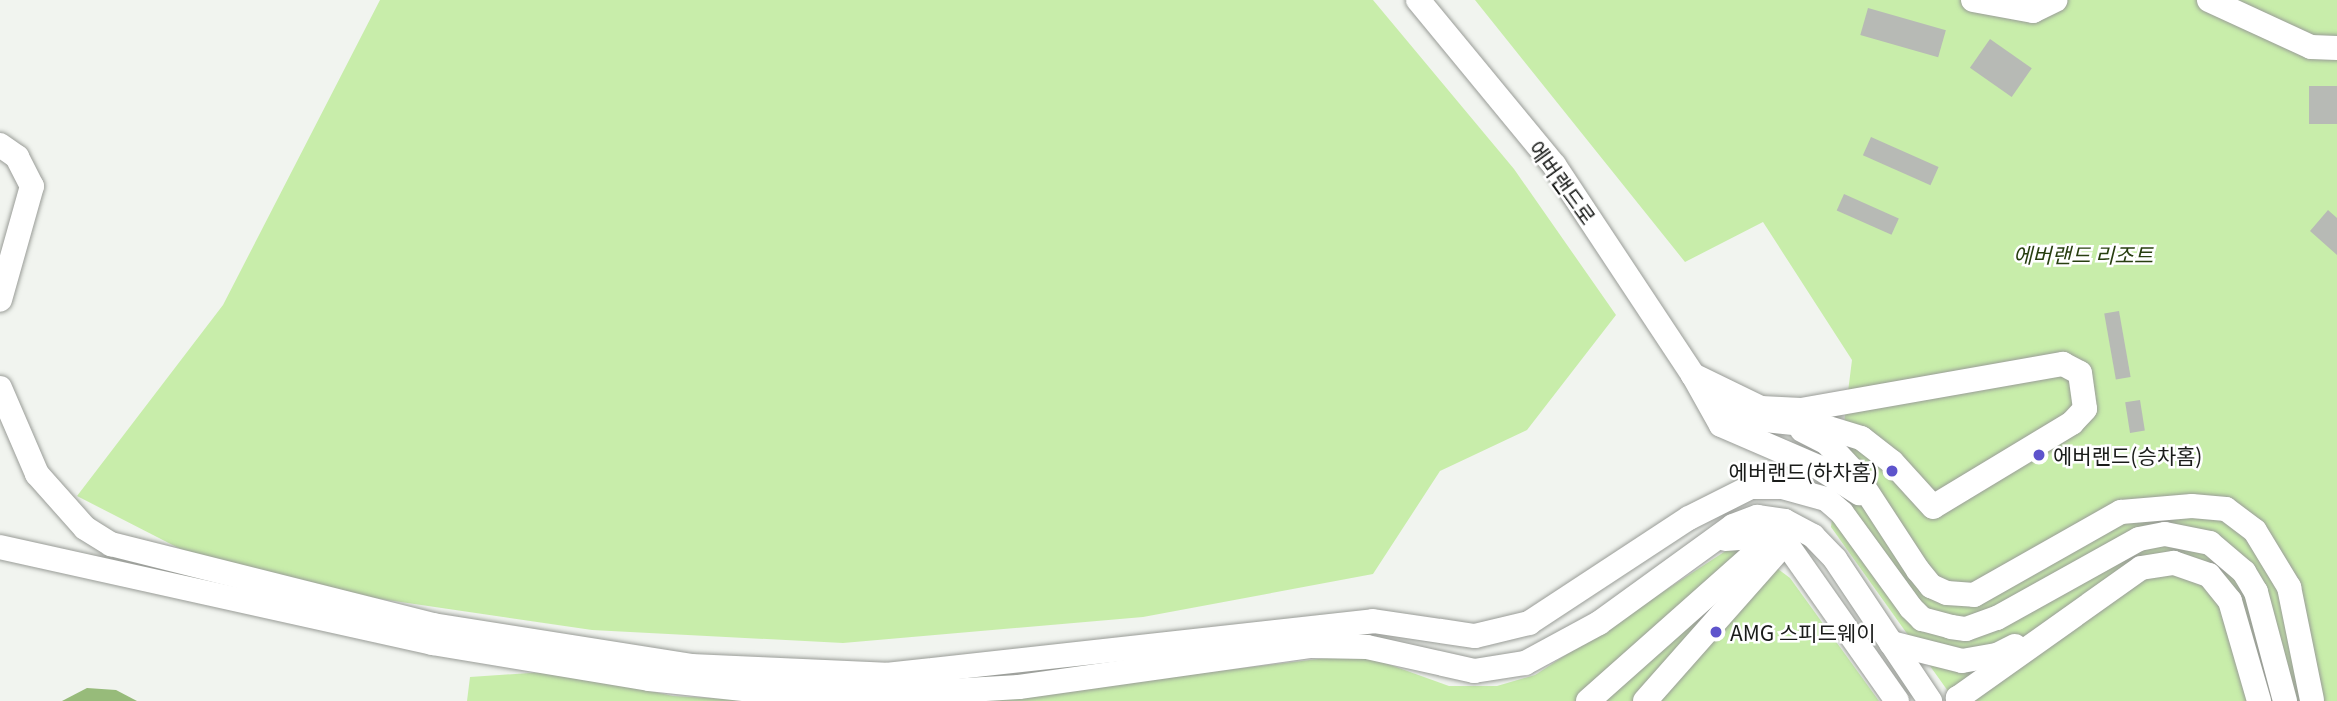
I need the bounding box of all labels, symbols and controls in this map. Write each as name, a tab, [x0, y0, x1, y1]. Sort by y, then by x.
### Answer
street label: 에버랜드로	[1524, 136, 1602, 228]
park label: 에버랜드 리조트	[2013, 241, 2153, 267]
place label: 에버랜드(승차홈)	[2053, 442, 2202, 468]
marker: 에버랜드(승차홈)	[2031, 447, 2047, 463]
place label: 에버랜드(하차홈)	[1729, 458, 1878, 484]
marker: 에버랜드(하차홈)	[1884, 463, 1900, 479]
place label: AMG 스피드웨이	[1730, 619, 1876, 645]
marker: AMG 스피드웨이	[1708, 624, 1724, 640]

